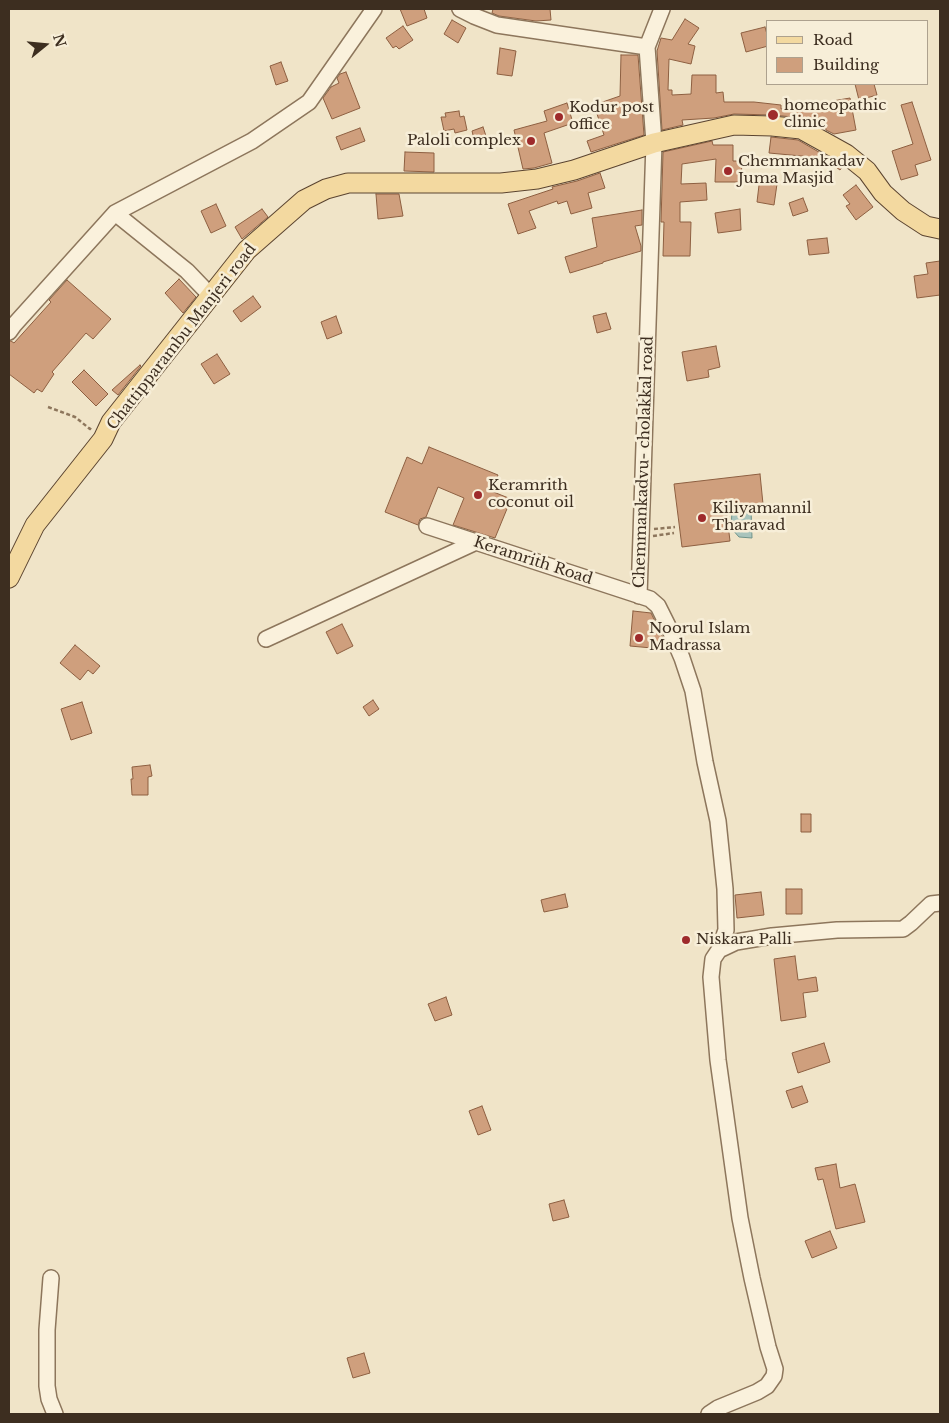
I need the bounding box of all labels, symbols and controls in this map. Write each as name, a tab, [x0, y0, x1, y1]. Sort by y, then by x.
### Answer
north arrow	[20, 20, 70, 70]
legend	[766, 20, 929, 85]
text: Road	[813, 30, 853, 49]
text: N	[49, 32, 70, 50]
text: Building	[813, 55, 879, 74]
place label: homeopathic clinic	[784, 97, 886, 132]
place label: Kodur post office	[569, 99, 654, 134]
marker: homeopathic clinic	[766, 108, 780, 122]
marker: Kodur post office	[553, 111, 565, 123]
place label: Paloli complex	[407, 132, 521, 150]
marker: Paloli complex	[525, 135, 537, 147]
place label: Chemmankadav Juma Masjid	[738, 153, 865, 188]
marker: Chemmankadav Juma Masjid	[722, 165, 734, 177]
street label: Chattipparambu Manjeri road	[104, 240, 260, 434]
street label: Chemmankadvu- cholakkal road	[631, 336, 657, 588]
place label: Keramrith coconut oil	[488, 477, 574, 512]
marker: Keramrith coconut oil	[472, 489, 484, 501]
place label: Kiliyamannil Tharavad	[712, 500, 812, 535]
marker: Kiliyamannil Tharavad	[696, 512, 708, 524]
street label: Keramrith Road	[471, 533, 595, 589]
place label: Noorul Islam Madrassa	[649, 620, 750, 655]
marker: Noorul Islam Madrassa	[633, 632, 645, 644]
place label: Niskara Palli	[696, 931, 792, 949]
marker: Niskara Palli	[680, 934, 692, 946]

